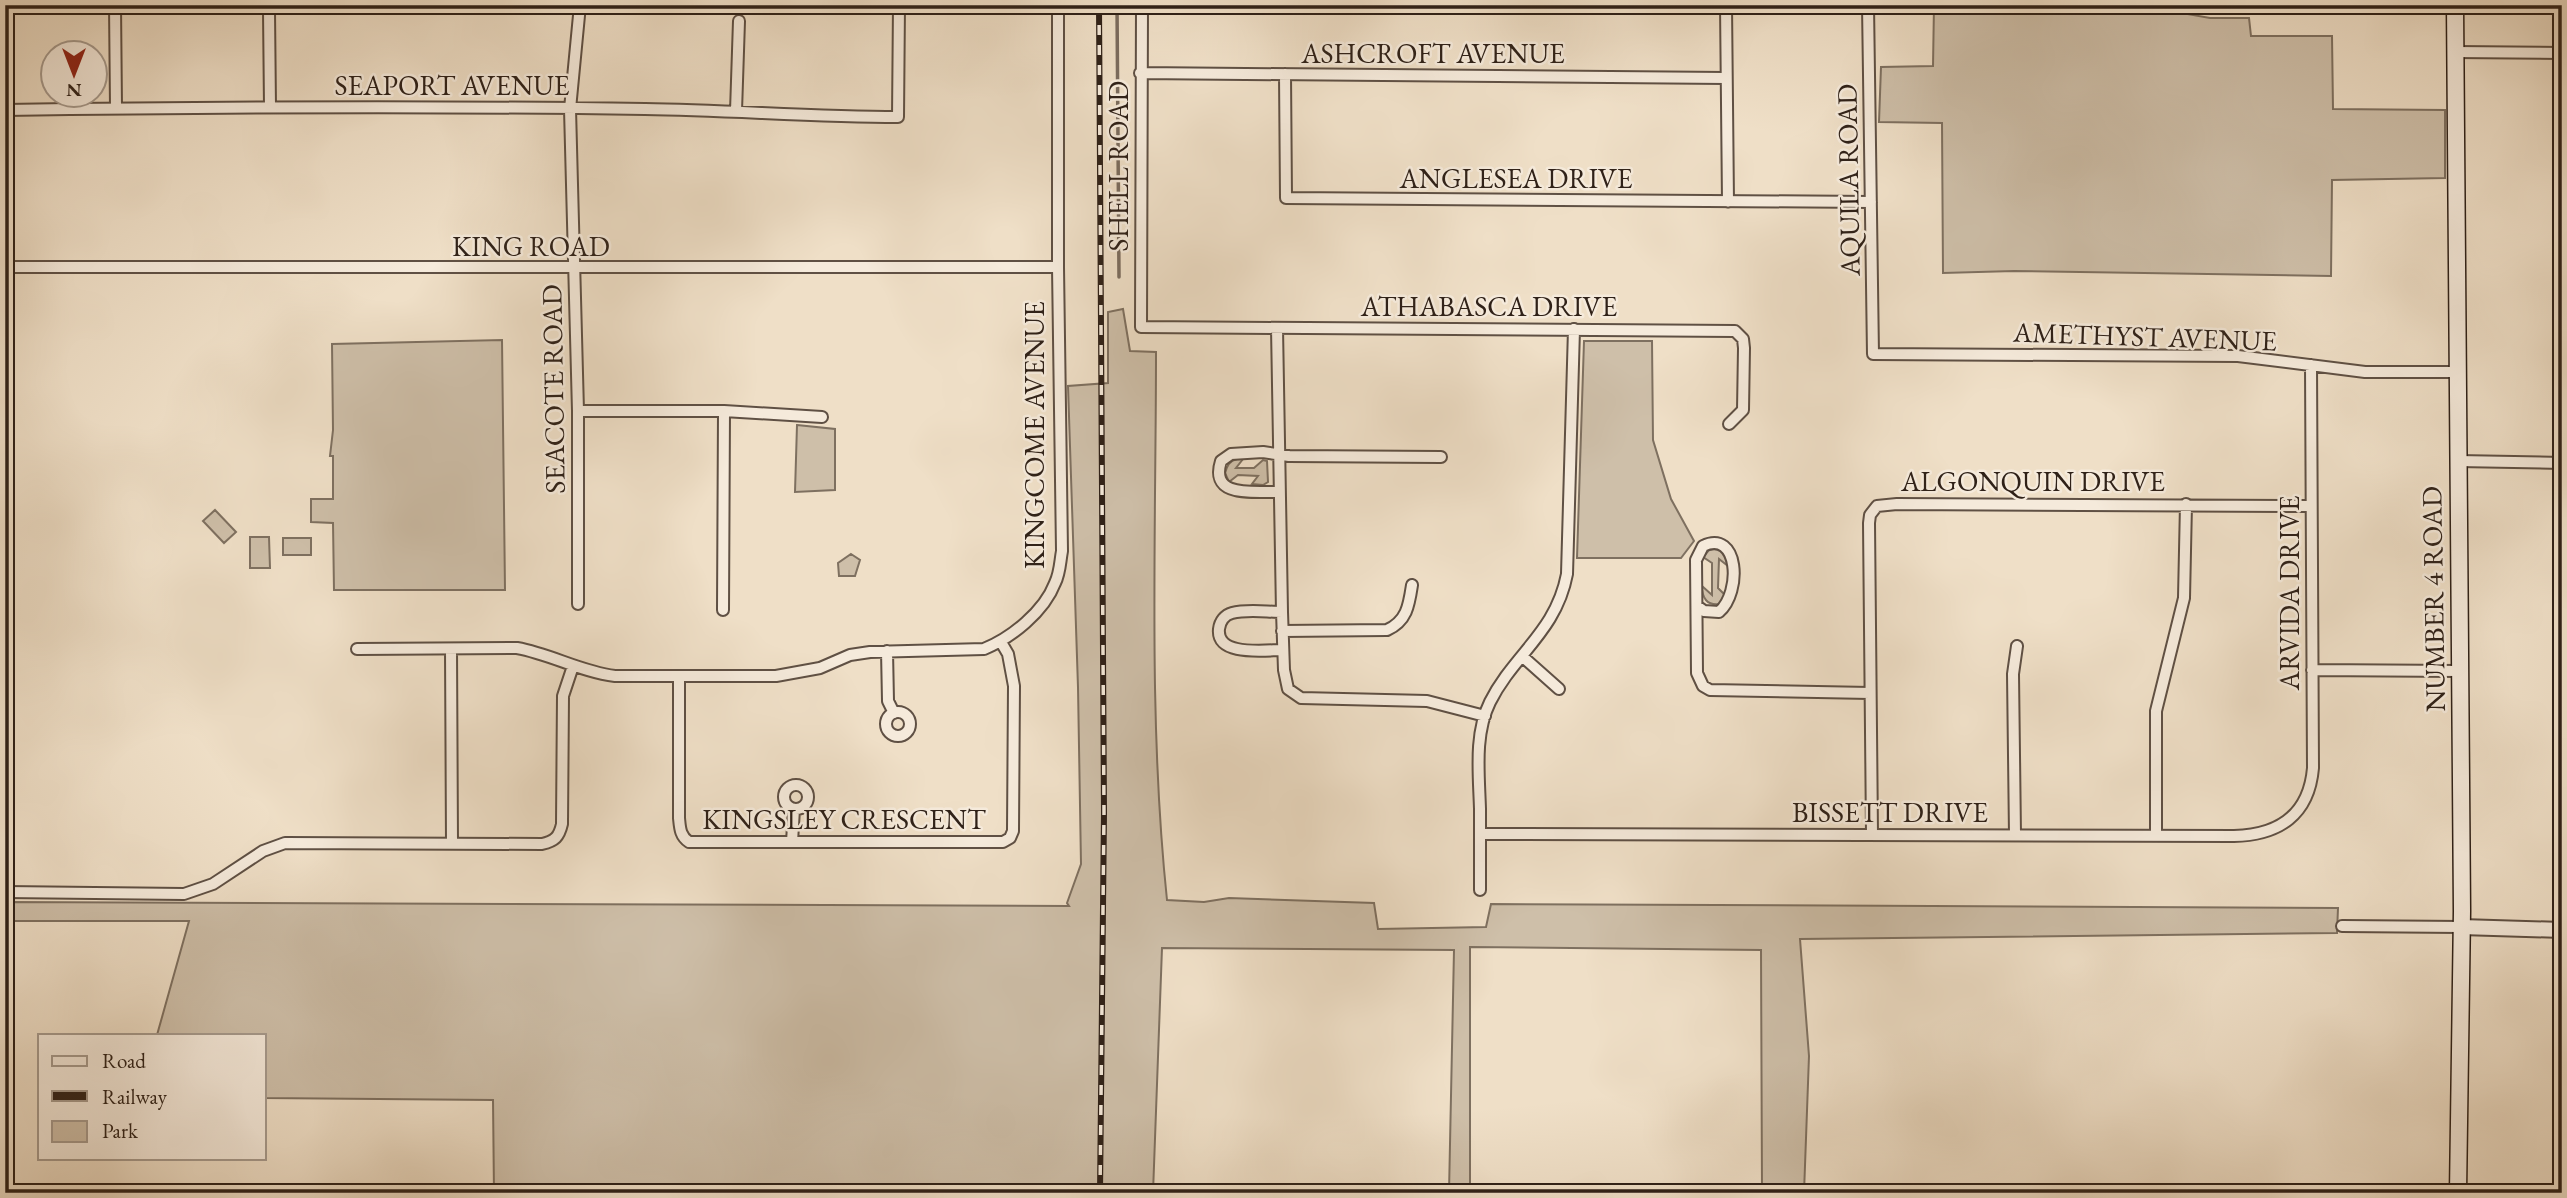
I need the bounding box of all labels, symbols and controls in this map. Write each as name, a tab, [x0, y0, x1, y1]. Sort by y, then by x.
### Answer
street label: ASHCROFT AVENUE	[1300, 35, 1565, 71]
north arrow	[38, 38, 108, 108]
street label: SEAPORT AVENUE	[334, 67, 570, 103]
text: N	[66, 78, 82, 103]
street label: SHELL ROAD	[1100, 81, 1136, 251]
street label: AQUILA ROAD	[1828, 84, 1868, 277]
street label: ANGLESEA DRIVE	[1398, 160, 1633, 196]
street label: KING ROAD	[452, 228, 610, 264]
street label: SEACOTE ROAD	[533, 284, 573, 494]
street label: ATHABASCA DRIVE	[1360, 288, 1617, 324]
street label: KINGCOME AVENUE	[1016, 301, 1052, 569]
street label: AMETHYST AVENUE	[2011, 313, 2278, 359]
street label: ALGONQUIN DRIVE	[1900, 463, 2165, 499]
street label: NUMBER 4 ROAD	[2413, 486, 2453, 712]
street label: ARVIDA DRIVE	[2271, 495, 2307, 691]
street label: BISSETT DRIVE	[1792, 794, 1988, 830]
street label: KINGSLEY CRESCENT	[702, 801, 986, 837]
legend	[38, 1034, 266, 1160]
text: Road	[102, 1047, 146, 1074]
text: Railway	[102, 1083, 168, 1110]
text: Park	[102, 1117, 139, 1144]

